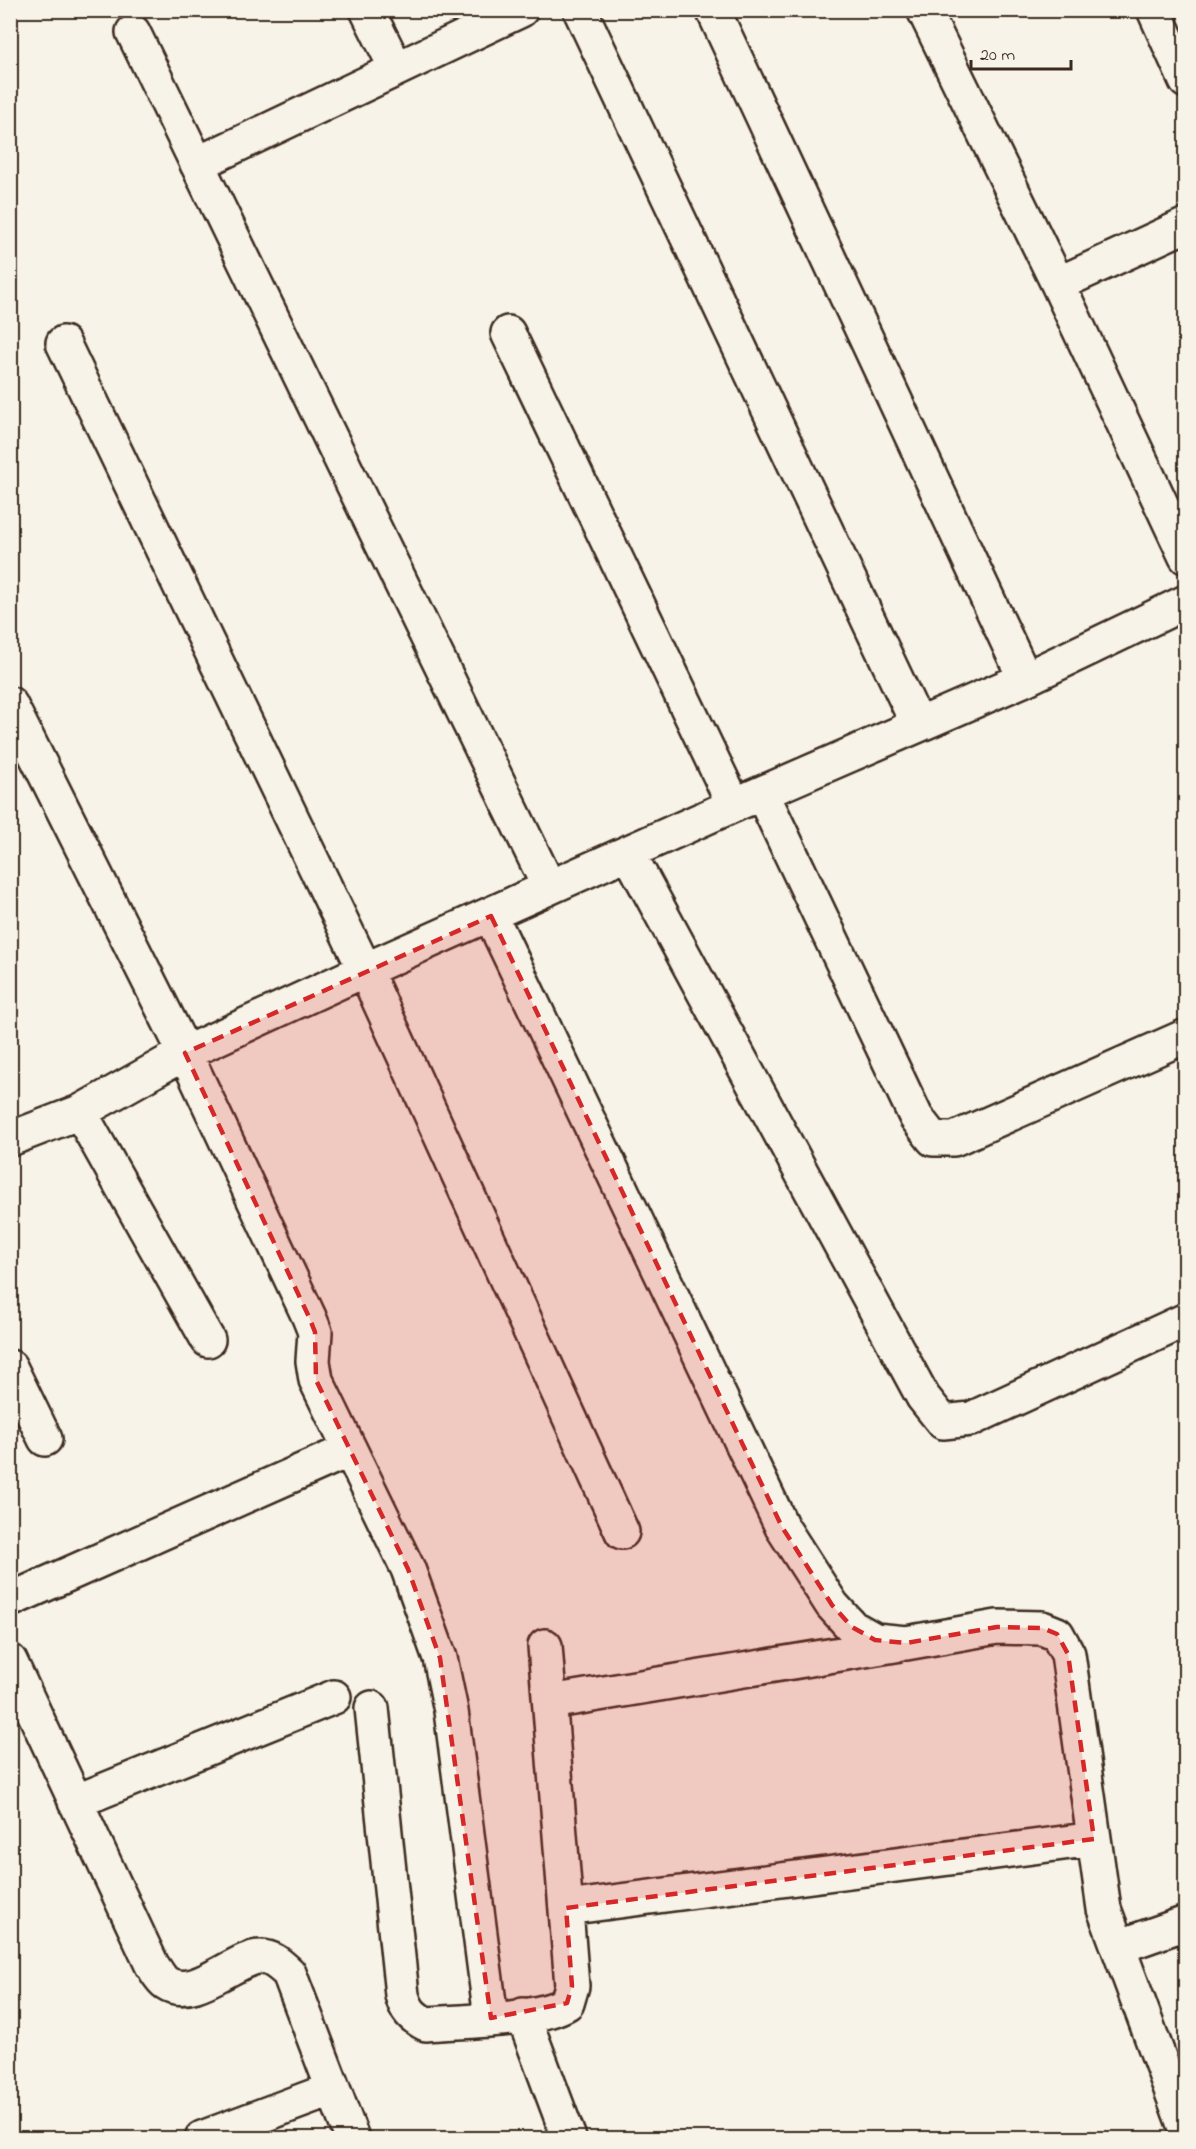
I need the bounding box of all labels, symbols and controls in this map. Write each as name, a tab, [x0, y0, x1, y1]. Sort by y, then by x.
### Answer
scale bar	[971, 33, 1072, 71]
text: 20 m	[980, 43, 1015, 69]

